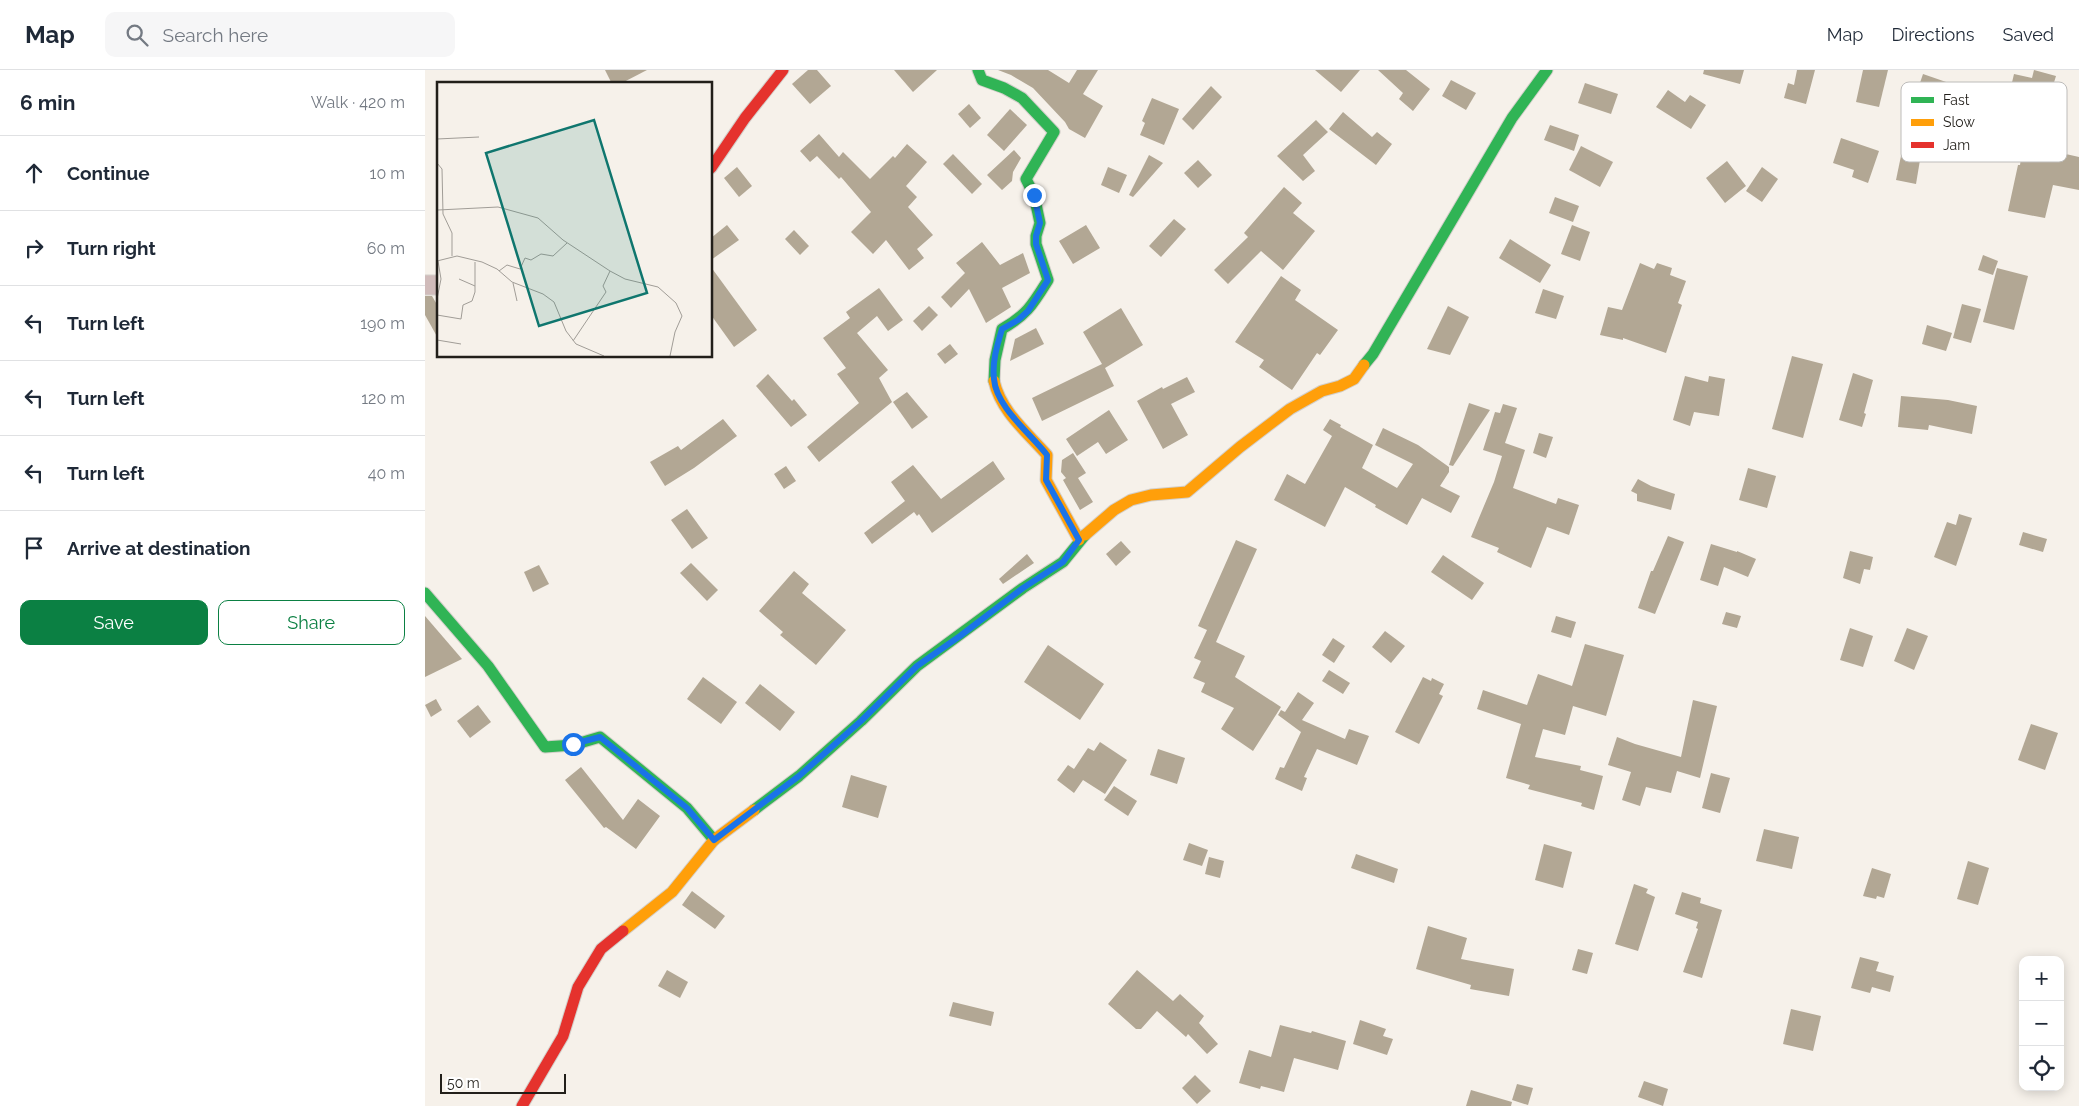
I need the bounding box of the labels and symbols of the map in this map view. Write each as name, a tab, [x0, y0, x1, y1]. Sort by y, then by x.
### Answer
inset map	[437, 82, 713, 358]
legend	[1901, 82, 2067, 162]
text: Fast	[1943, 92, 1970, 108]
text: Slow	[1943, 114, 1975, 130]
text: Jam	[1943, 137, 1970, 153]
route end	[1023, 184, 1046, 207]
route start	[562, 733, 585, 756]
scale bar	[440, 1071, 566, 1094]

